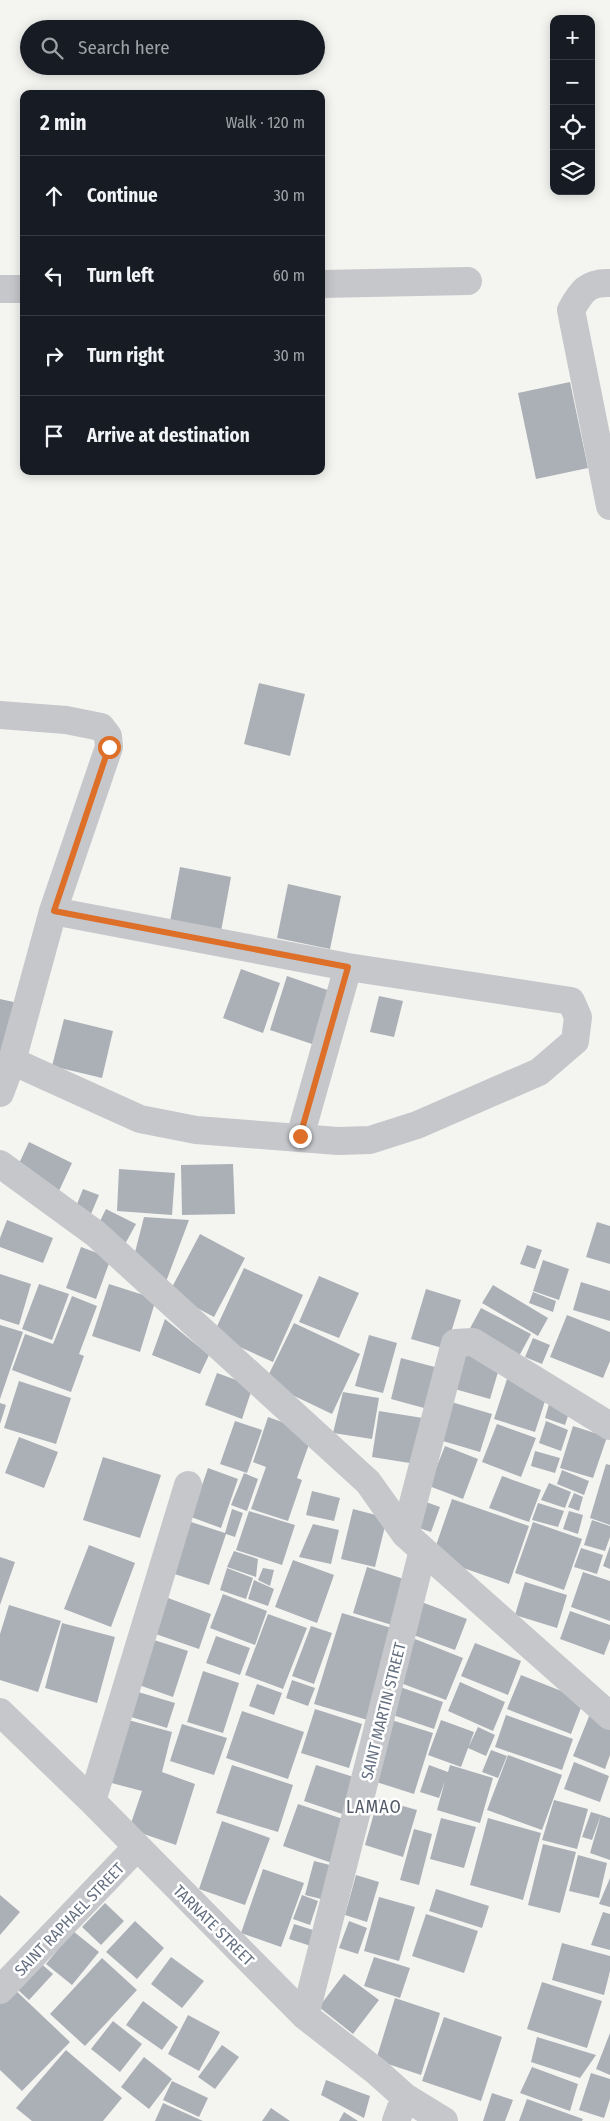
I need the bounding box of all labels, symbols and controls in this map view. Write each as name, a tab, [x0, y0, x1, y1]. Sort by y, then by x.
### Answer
map controls	[550, 15, 595, 195]
button: +	[550, 15, 595, 60]
search box	[20, 20, 325, 75]
icon: search	[38, 34, 66, 62]
text: Search here	[78, 36, 170, 59]
button: −	[550, 60, 595, 105]
button: locate	[550, 105, 595, 150]
text: 2 min	[40, 110, 87, 136]
text: Walk · 120 m	[226, 113, 305, 132]
button: layers	[550, 150, 595, 195]
icon: ahead	[40, 182, 68, 210]
text: Continue	[87, 184, 158, 207]
text: 30 m	[273, 186, 305, 205]
icon: left	[40, 262, 68, 290]
text: Turn left	[87, 264, 154, 287]
text: 60 m	[273, 266, 305, 285]
icon: right	[40, 342, 68, 370]
text: Turn right	[87, 344, 164, 367]
text: 30 m	[273, 346, 305, 365]
icon: arrive	[40, 422, 68, 450]
text: Arrive at destination	[87, 424, 250, 447]
route start	[98, 736, 121, 759]
route end	[289, 1125, 312, 1148]
street label: SAINT MARTIN STREET	[357, 1640, 410, 1782]
district label: LAMAO	[346, 1796, 402, 1818]
street label: SAINT RAPHAEL STREET	[11, 1859, 129, 1980]
street label: TARNATE STREET	[169, 1881, 258, 1970]

